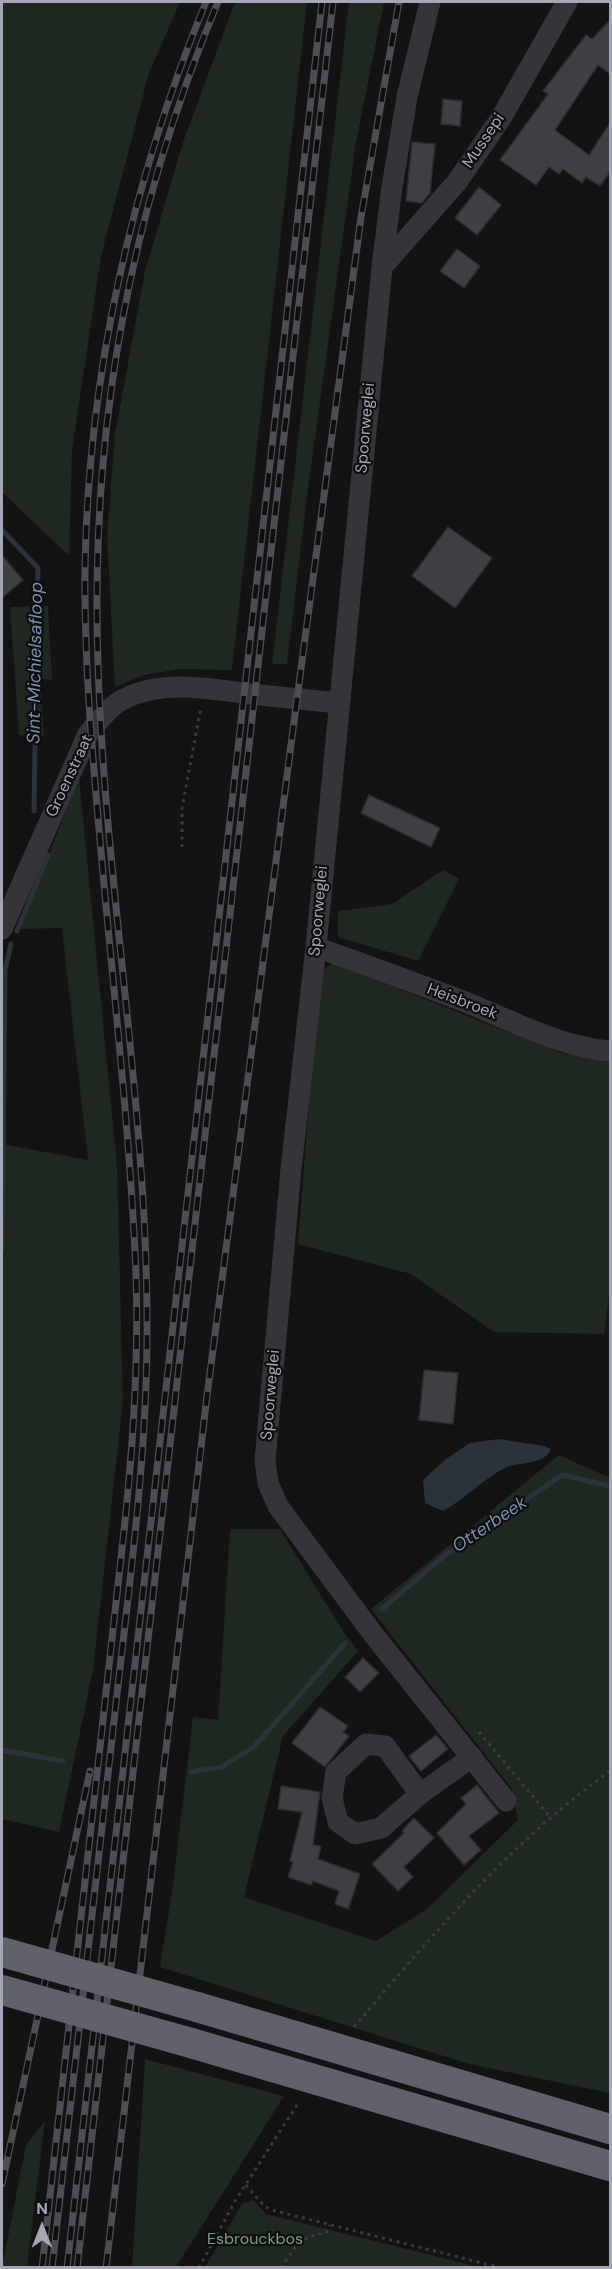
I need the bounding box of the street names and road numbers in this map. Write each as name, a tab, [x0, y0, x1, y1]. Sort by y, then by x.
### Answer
street label: Mussepi	[459, 110, 509, 172]
street label: Spoorweglei	[352, 382, 380, 474]
street label: Groenstraat	[43, 732, 97, 820]
street label: Spoorweglei	[305, 865, 333, 957]
street label: Heisbroek	[424, 980, 500, 1024]
street label: Spoorweglei	[257, 1349, 285, 1441]

